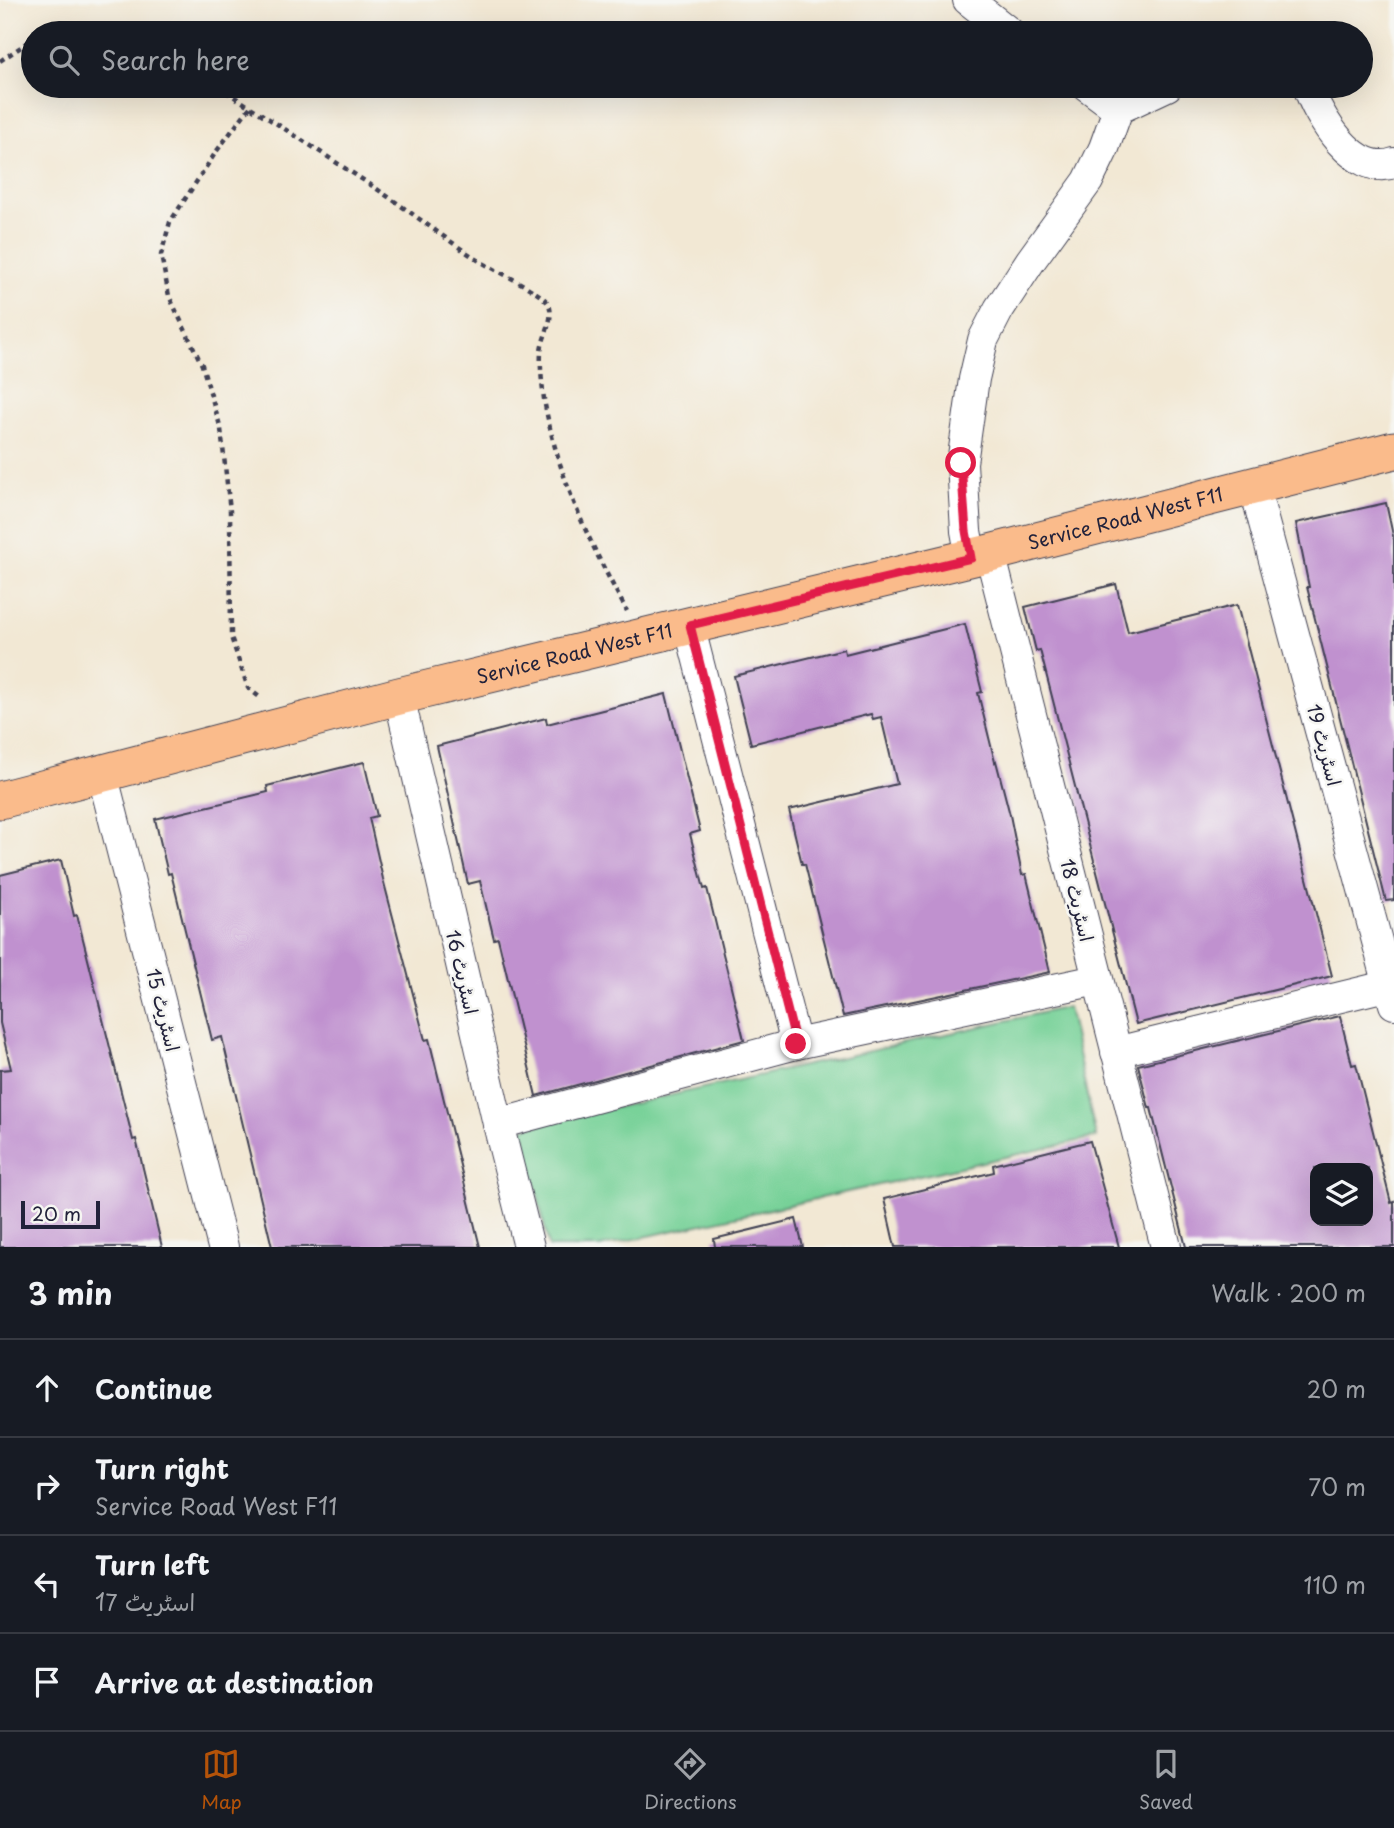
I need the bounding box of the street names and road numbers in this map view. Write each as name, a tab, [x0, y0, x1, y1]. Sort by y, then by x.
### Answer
street label: Service Road West F11	[1024, 479, 1226, 556]
street label: Service Road West F11	[474, 615, 675, 690]
street label: اسٹریٹ 19	[1301, 701, 1349, 789]
street label: اسٹریٹ 18	[1054, 855, 1102, 944]
street label: اسٹریٹ 16	[440, 927, 486, 1017]
street label: اسٹریٹ 15	[140, 965, 188, 1054]

